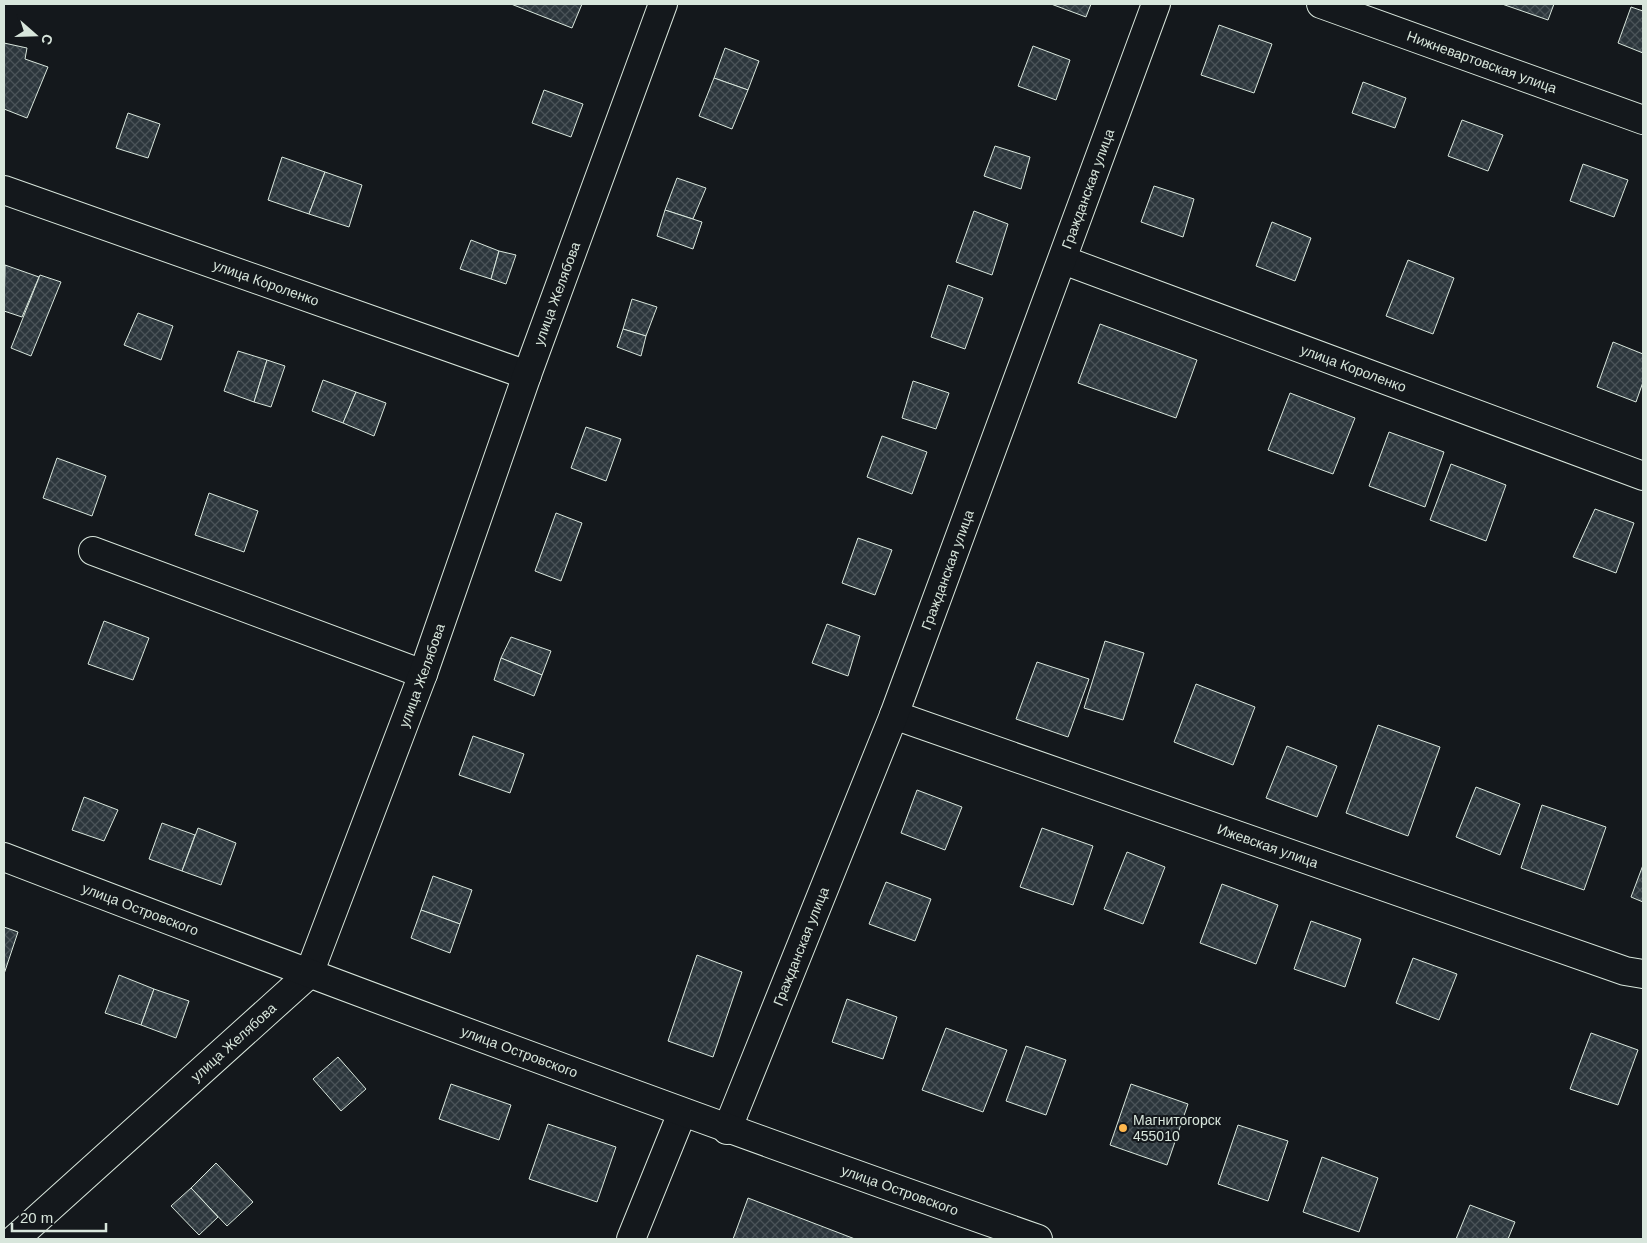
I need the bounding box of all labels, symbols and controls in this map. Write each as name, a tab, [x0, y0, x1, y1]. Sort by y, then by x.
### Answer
north arrow	[10, 10, 60, 60]
street label: Нижневартовская улица	[1405, 28, 1559, 96]
text: С	[38, 32, 56, 47]
street label: Гражданская улица	[1058, 127, 1117, 251]
street label: улица Желябова	[531, 239, 583, 348]
street label: улица Короленко	[211, 257, 321, 309]
street label: улица Короленко	[1298, 341, 1409, 395]
street label: Гражданская улица	[918, 507, 977, 632]
street label: улица Желябова	[396, 621, 448, 729]
street label: Ижевская улица	[1215, 821, 1320, 871]
street label: улица Островского	[80, 880, 201, 939]
street label: Гражданская улица	[770, 884, 832, 1008]
street label: улица Желябова	[187, 1000, 279, 1085]
street label: улица Островского	[459, 1023, 580, 1081]
place label: Магнитогорск 455010	[1133, 1112, 1222, 1144]
marker: Магнитогорск 455010	[1117, 1122, 1129, 1134]
street label: улица Островского	[839, 1162, 961, 1218]
scale bar	[12, 1200, 106, 1232]
text: 20 m	[20, 1209, 53, 1226]

